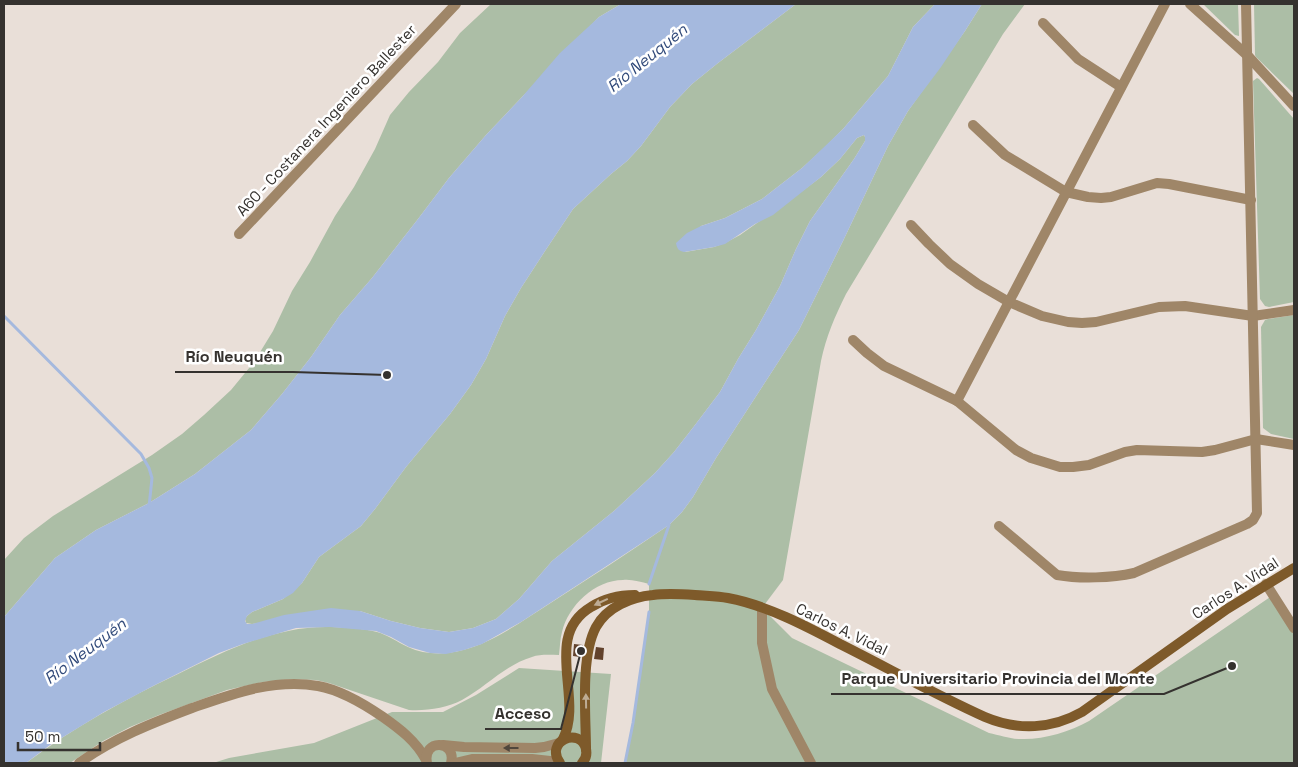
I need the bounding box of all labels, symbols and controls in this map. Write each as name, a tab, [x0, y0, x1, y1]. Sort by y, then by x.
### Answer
water label: Río Neuquén	[603, 18, 692, 97]
street label: A60 - Costanera Ingeniero Ballester	[232, 20, 420, 220]
callout: Río Neuquén	[175, 341, 293, 372]
text: Río Neuquén	[185, 346, 283, 367]
street label: Carlos A. Vidal	[1188, 553, 1282, 623]
one-way arrow	[594, 598, 608, 606]
street label: Carlos A. Vidal	[793, 599, 891, 659]
water label: Río Neuquén	[40, 613, 131, 689]
callout: Parque Universitario Provincia del Monte	[831, 663, 1164, 694]
text: Parque Universitario Provincia del Monte	[841, 668, 1155, 689]
one-way arrow	[582, 693, 590, 709]
callout: Acceso	[485, 698, 561, 729]
text: Acceso	[495, 703, 551, 724]
scale bar	[18, 720, 100, 752]
text: 50 m	[25, 727, 60, 746]
one-way arrow	[503, 744, 519, 752]

